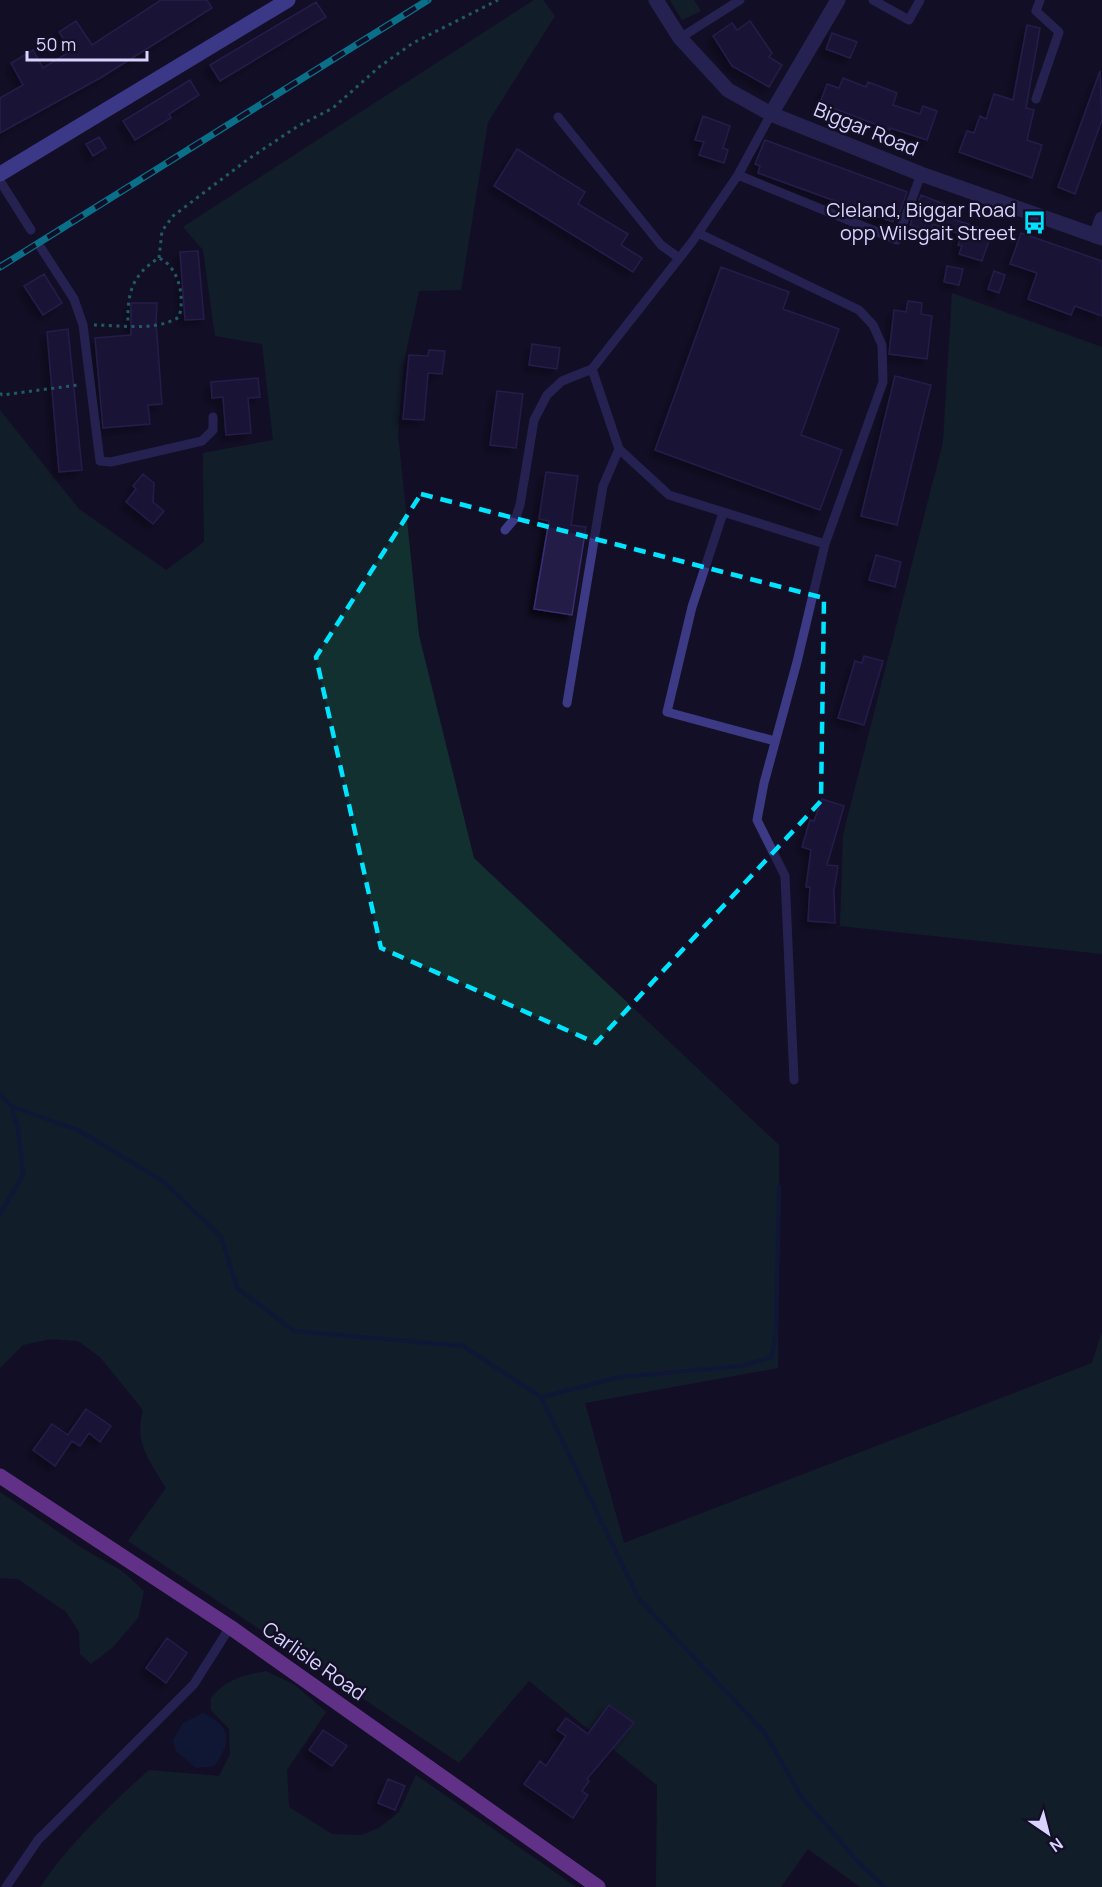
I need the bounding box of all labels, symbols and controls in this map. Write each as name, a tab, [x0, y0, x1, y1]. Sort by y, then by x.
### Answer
scale bar	[27, 24, 147, 62]
text: 50 m	[36, 32, 76, 56]
street label: Biggar Road	[810, 95, 922, 162]
place label: Cleland, Biggar Road opp Wilsgait Street	[826, 196, 1016, 246]
bus stop icon: Cleland, Biggar Road opp Wilsgait Street	[1021, 209, 1047, 235]
street label: Carlisle Road	[257, 1615, 371, 1706]
north arrow	[1018, 1803, 1078, 1863]
text: N	[1046, 1833, 1068, 1858]

